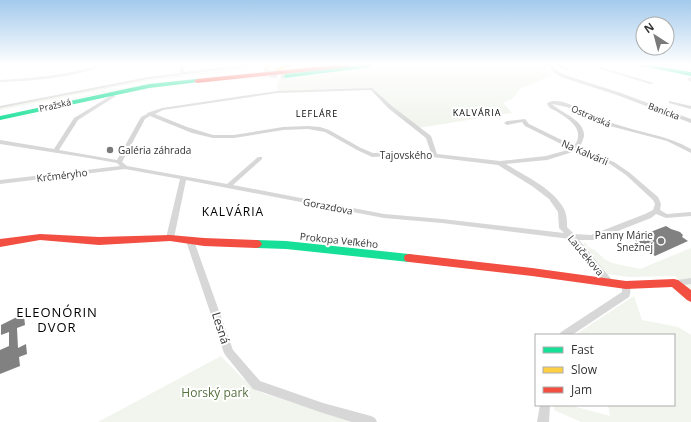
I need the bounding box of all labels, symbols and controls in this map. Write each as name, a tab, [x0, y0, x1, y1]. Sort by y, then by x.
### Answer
north arrow	[635, 16, 675, 56]
text: N	[641, 19, 657, 36]
street label: Pražská	[38, 95, 72, 115]
street label: Banícka	[646, 99, 682, 123]
street label: Ostravská	[569, 102, 613, 130]
district label: KALVÁRIA	[453, 106, 501, 119]
district label: LEFLÁRE	[296, 107, 338, 120]
street label: Na Kalvárii	[559, 136, 611, 168]
place label: Galéria záhrada	[118, 143, 191, 157]
marker: Galéria záhrada	[105, 145, 115, 155]
street label: Tajovského	[380, 148, 432, 162]
street label: Krčméryho	[36, 165, 88, 185]
street label: Gorazdova	[302, 194, 354, 218]
district label: KALVÁRIA	[202, 203, 264, 220]
place label: Panny Márie Snežnej	[595, 228, 653, 254]
street label: Prokopa Veľkého	[299, 229, 379, 251]
street label: Laučekova	[565, 232, 607, 278]
marker: Panny Márie Snežnej	[656, 236, 666, 246]
district label: ELEONÓRIN DVOR	[16, 303, 98, 336]
street label: Lesná	[208, 310, 234, 346]
legend	[535, 334, 675, 406]
text: Fast	[571, 341, 594, 358]
text: Slow	[571, 361, 598, 378]
text: Jam	[570, 381, 592, 398]
park label: Horský park	[181, 384, 249, 401]

